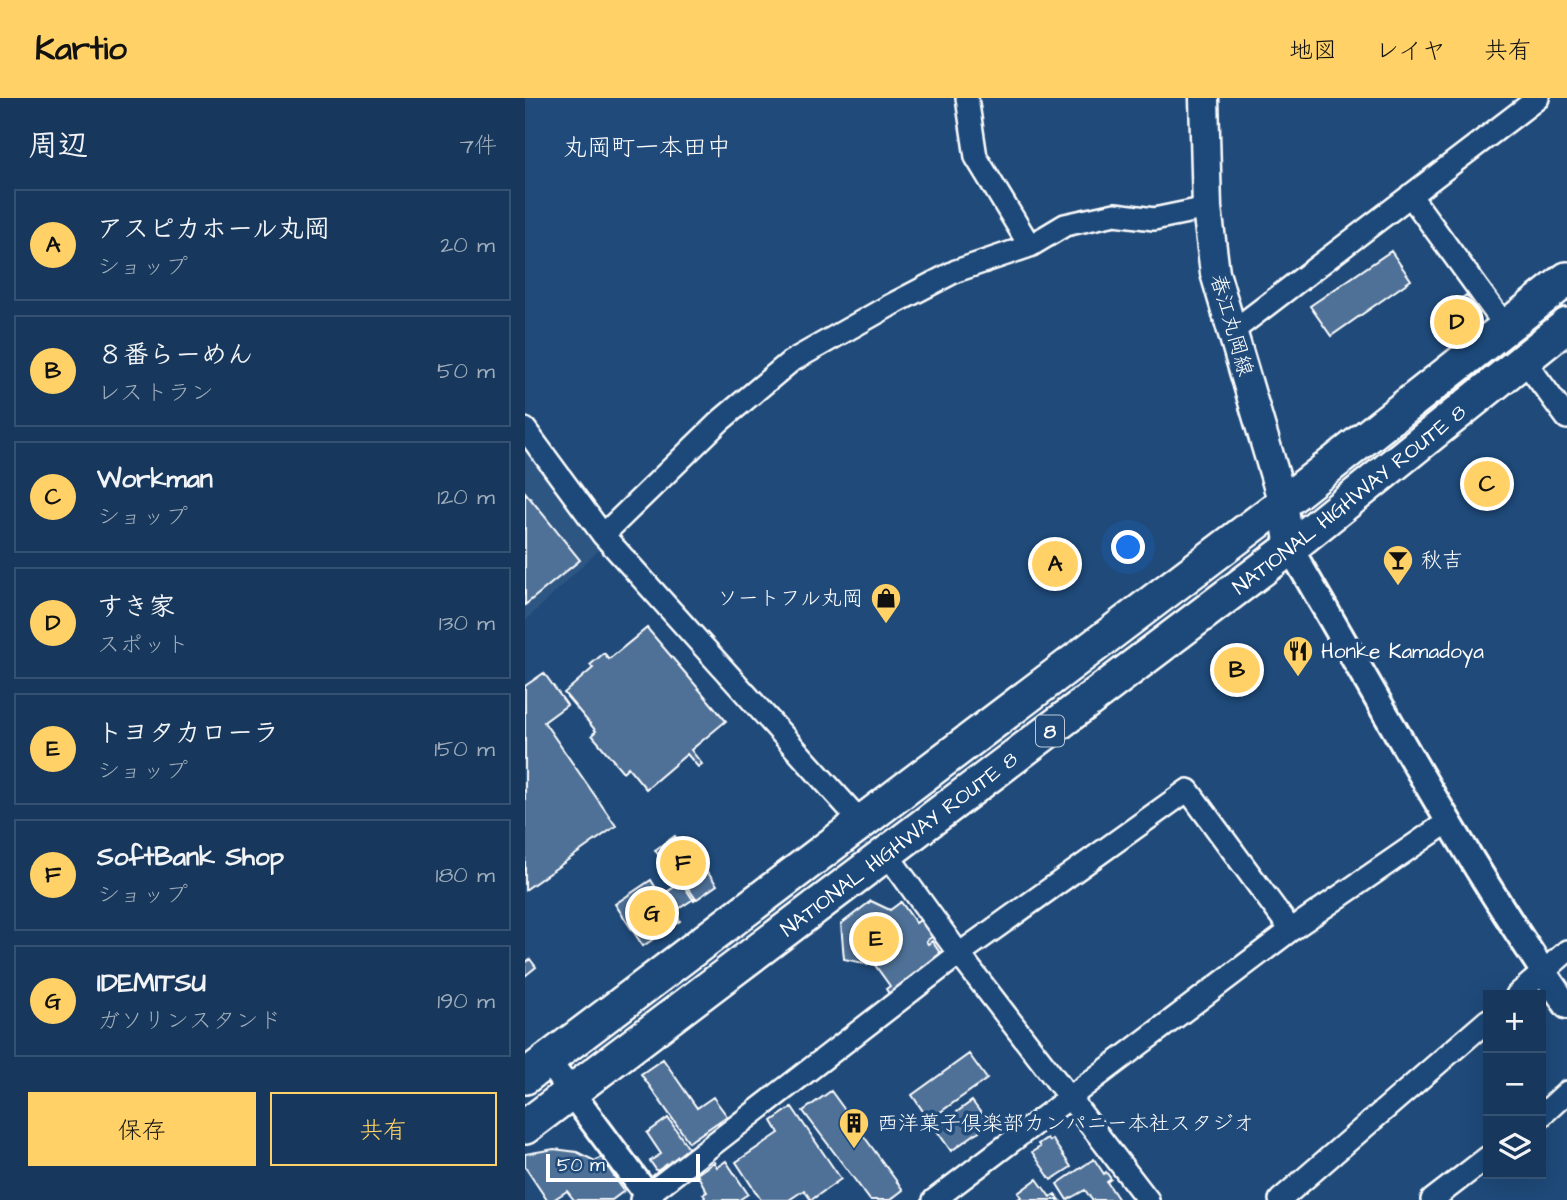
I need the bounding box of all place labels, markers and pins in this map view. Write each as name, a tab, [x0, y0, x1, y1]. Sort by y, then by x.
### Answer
pin: D	[1434, 296, 1480, 348]
pin: C	[1464, 458, 1510, 510]
pin: A	[1032, 538, 1078, 590]
bar icon: 秋吉	[1381, 543, 1415, 587]
place label: 秋吉	[1421, 546, 1463, 575]
shop icon: ソートフル丸岡	[869, 581, 903, 625]
place label: ソートフル丸岡	[717, 584, 863, 613]
restaurant icon: Honke Kamadoya	[1281, 634, 1315, 678]
place label: Honke Kamadoya	[1321, 637, 1484, 668]
pin: B	[1214, 644, 1260, 696]
pin: F	[660, 837, 706, 889]
pin: G	[629, 887, 675, 939]
pin: E	[853, 913, 899, 965]
building icon: 西洋菓子倶楽部カンパニー本社スタジオ	[837, 1106, 871, 1150]
place label: 西洋菓子倶楽部カンパニー本社スタジオ	[877, 1109, 1254, 1138]

